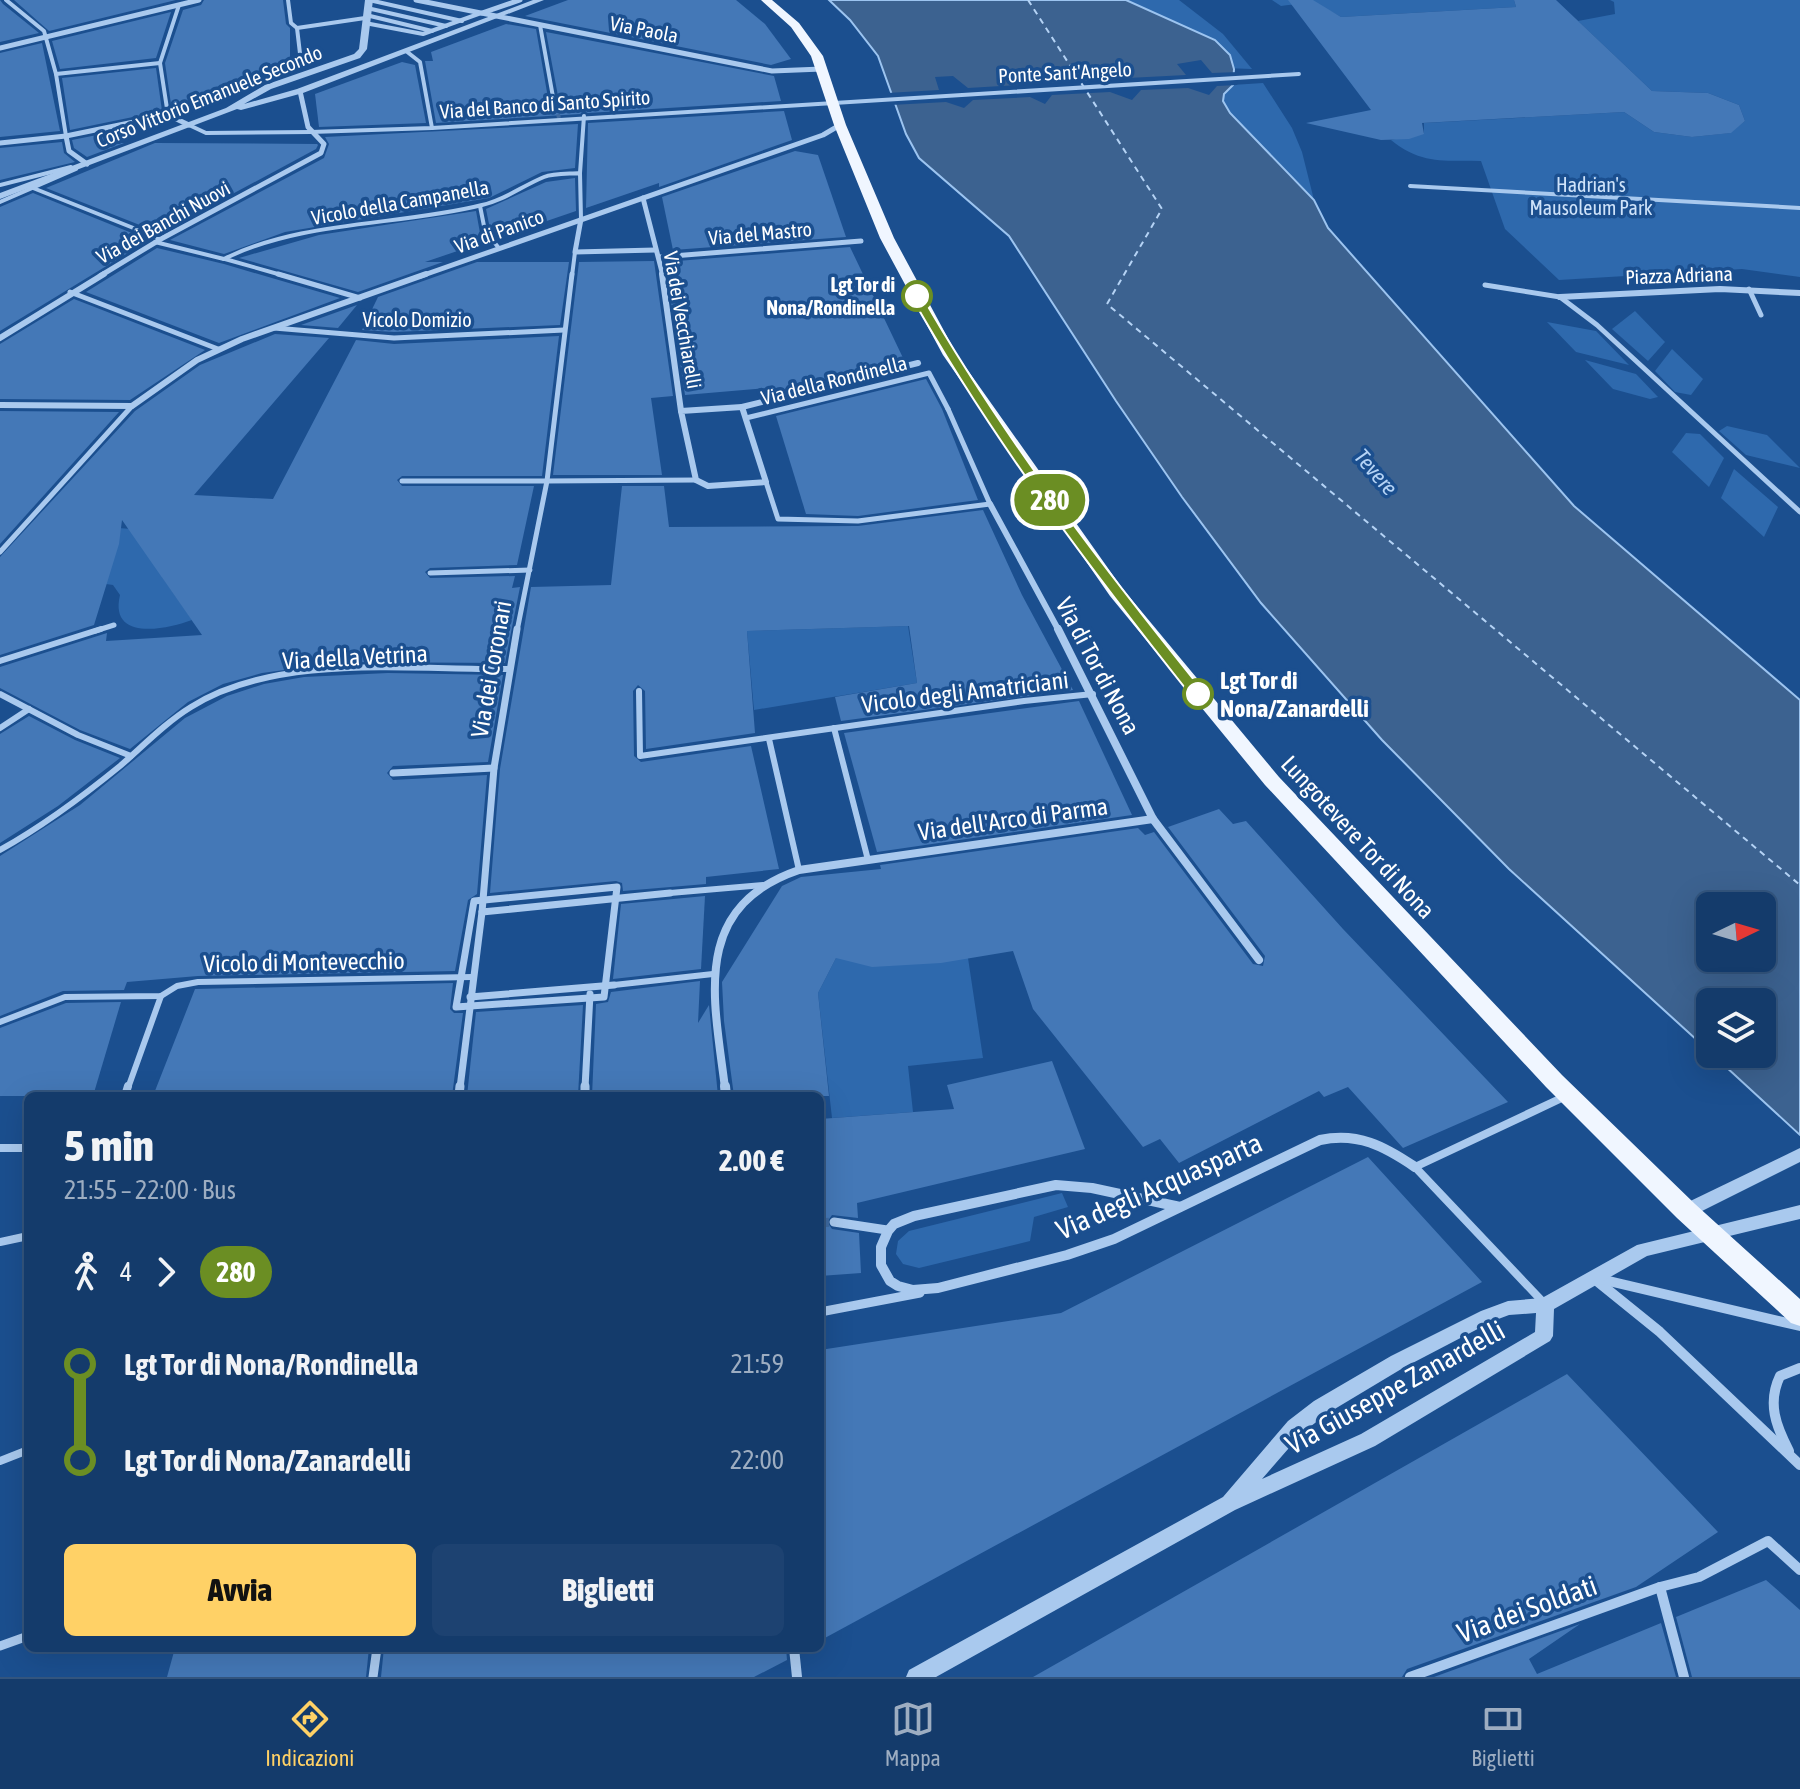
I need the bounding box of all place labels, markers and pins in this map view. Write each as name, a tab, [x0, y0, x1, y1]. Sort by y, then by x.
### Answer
place label: Lgt Tor di Nona/Rondinella	[766, 273, 895, 319]
marker: Lgt Tor di Nona/Rondinella	[902, 281, 932, 311]
place label: Lgt Tor di Nona/Zanardelli	[1220, 667, 1369, 722]
marker: Lgt Tor di Nona/Zanardelli	[1183, 679, 1213, 709]

